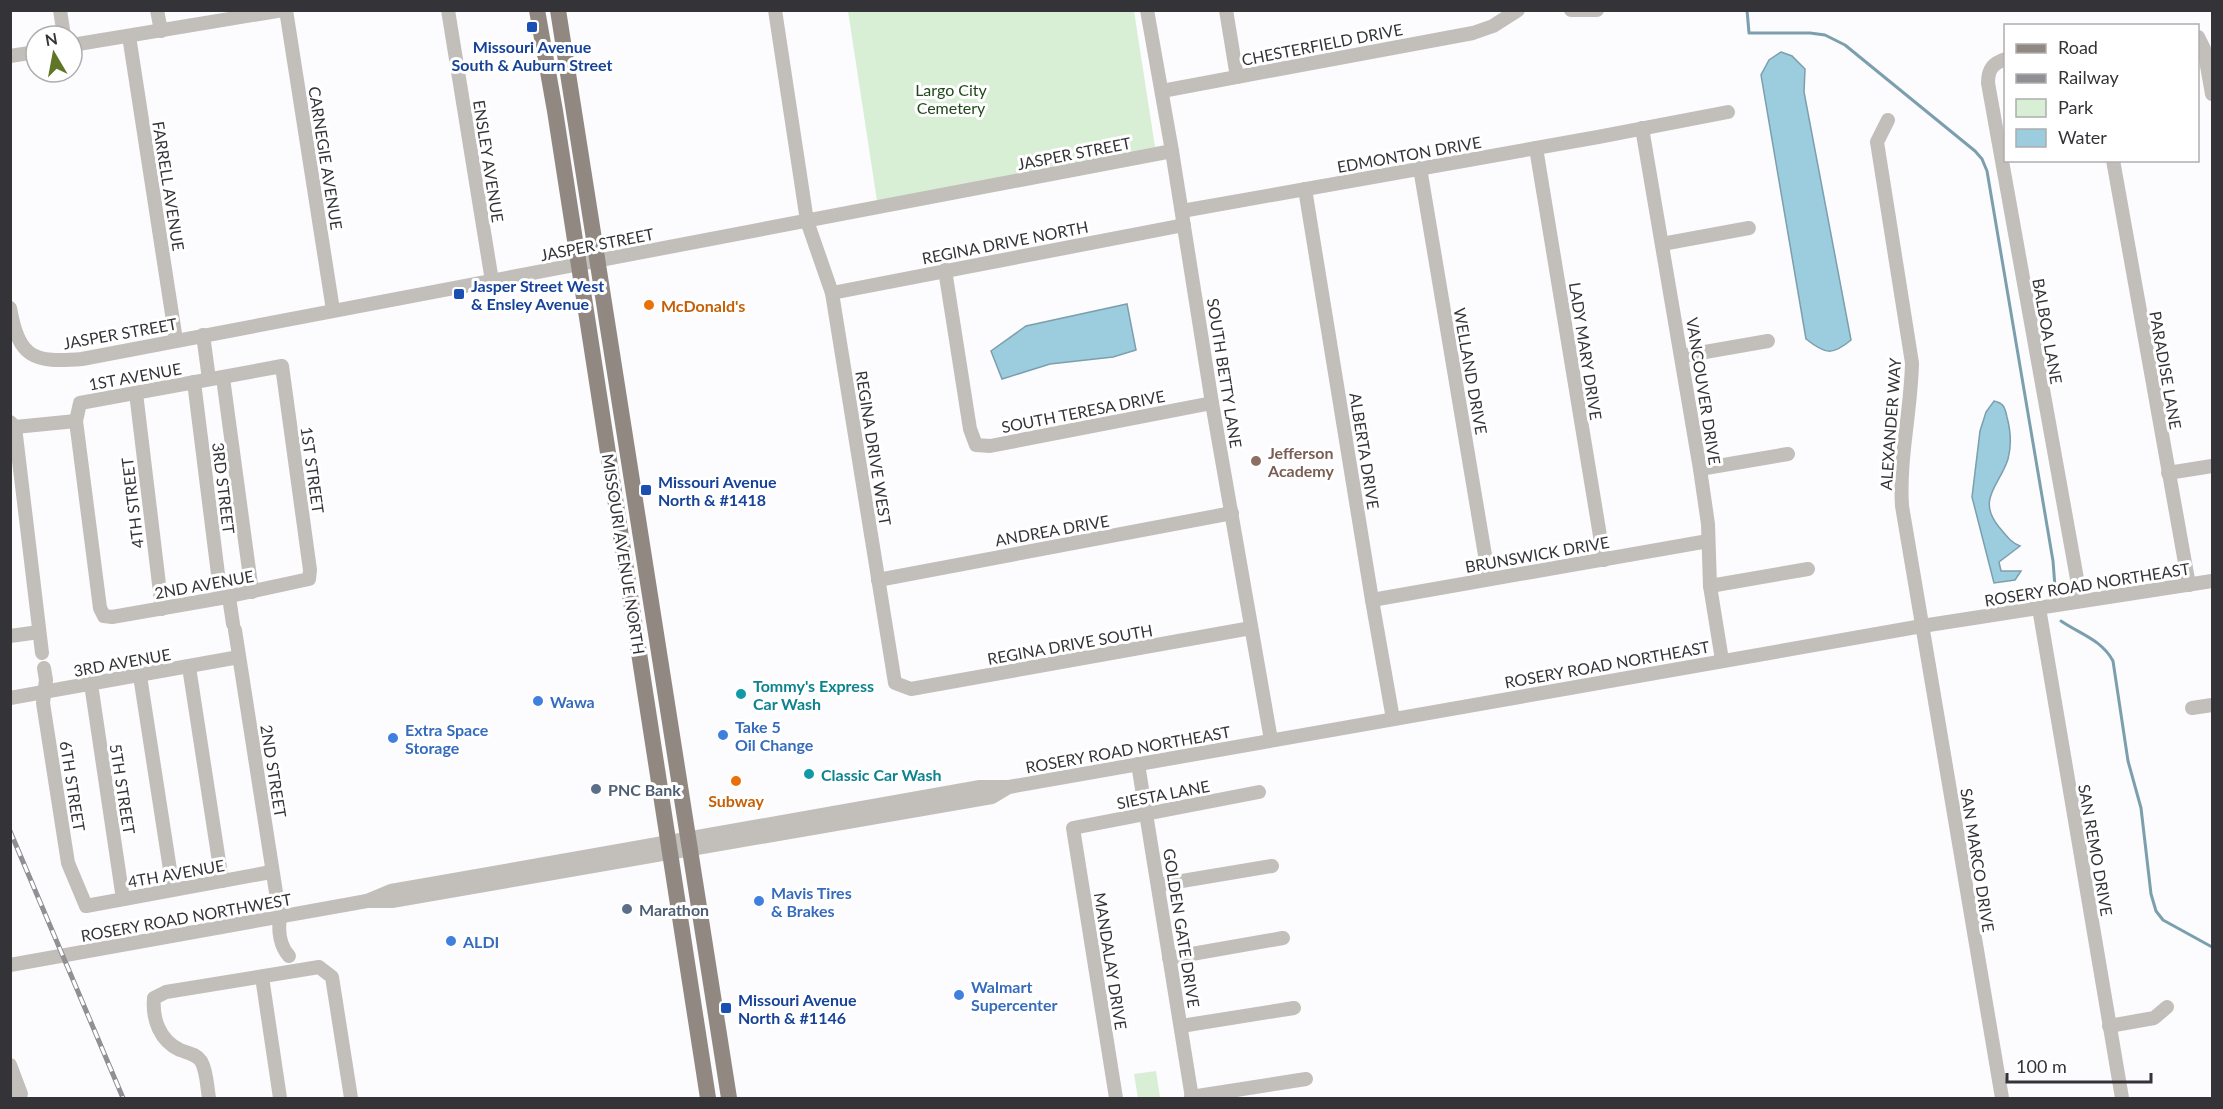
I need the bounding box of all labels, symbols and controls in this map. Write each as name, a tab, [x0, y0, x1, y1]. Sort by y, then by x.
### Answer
street label: CHESTERFIELD DRIVE	[1240, 19, 1404, 69]
marker: Missouri Avenue South & Auburn Street	[525, 20, 539, 34]
north arrow	[24, 24, 84, 84]
legend	[2004, 24, 2199, 162]
text: N	[44, 28, 59, 49]
text: Road	[2058, 36, 2098, 58]
place label: Missouri Avenue South & Auburn Street	[452, 37, 612, 74]
text: Railway	[2058, 66, 2119, 88]
park label: Largo City Cemetery	[915, 80, 988, 117]
street label: CARNEGIE AVENUE	[305, 85, 347, 231]
text: Park	[2058, 96, 2094, 118]
street label: ENSLEY AVENUE	[470, 98, 508, 224]
street label: FARRELL AVENUE	[149, 120, 189, 252]
text: Water	[2058, 126, 2107, 148]
street label: EDMONTON DRIVE	[1335, 132, 1483, 176]
street label: JASPER STREET	[1016, 133, 1133, 173]
street label: REGINA DRIVE NORTH	[920, 217, 1090, 267]
street label: JASPER STREET	[539, 224, 656, 264]
place label: Jasper Street West & Ensley Avenue	[471, 276, 604, 313]
street label: BALBOA LANE	[2029, 277, 2067, 385]
street label: LADY MARY DRIVE	[1566, 281, 1606, 421]
marker: Jasper Street West & Ensley Avenue	[452, 287, 466, 301]
place label: McDonald's	[661, 296, 745, 315]
street label: SOUTH BETTY LANE	[1204, 297, 1246, 449]
marker: McDonald's	[642, 298, 656, 312]
street label: WELLAND DRIVE	[1451, 306, 1491, 436]
street label: PARADISE LANE	[2146, 309, 2186, 431]
street label: JASPER STREET	[62, 314, 179, 352]
street label: VANCOUVER DRIVE	[1683, 316, 1725, 466]
street label: ALEXANDER WAY	[1876, 357, 1904, 491]
street label: 1ST AVENUE	[87, 359, 183, 393]
street label: REGINA DRIVE WEST	[852, 369, 896, 527]
street label: SOUTH TERESA DRIVE	[1000, 386, 1166, 436]
street label: ALBERTA DRIVE	[1346, 391, 1384, 511]
street label: 1ST STREET	[298, 426, 329, 515]
street label: 3RD STREET	[209, 441, 239, 535]
place label: Jefferson Academy	[1267, 443, 1335, 480]
street label: MISSOURI AVENUE NORTH	[599, 452, 649, 656]
marker: Jefferson Academy	[1249, 454, 1263, 468]
street label: 4TH STREET	[117, 456, 147, 549]
place label: Missouri Avenue North & #1418	[658, 472, 777, 509]
marker: Missouri Avenue North & #1418	[639, 483, 653, 497]
street label: ANDREA DRIVE	[993, 511, 1111, 549]
street label: BRUNSWICK DRIVE	[1463, 532, 1611, 576]
street label: ROSERY ROAD NORTHEAST	[1983, 558, 2192, 610]
street label: 2ND AVENUE	[153, 566, 255, 602]
street label: REGINA DRIVE SOUTH	[986, 620, 1154, 668]
street label: ROSERY ROAD NORTHEAST	[1503, 637, 1711, 691]
street label: 3RD AVENUE	[72, 644, 172, 680]
place label: Tommy's Express Car Wash	[753, 676, 874, 713]
marker: Tommy's Express Car Wash	[734, 687, 748, 701]
place label: Wawa	[550, 692, 595, 711]
marker: Wawa	[531, 694, 545, 708]
place label: Take 5 Oil Change	[735, 717, 814, 754]
place label: Extra Space Storage	[405, 720, 489, 757]
street label: ROSERY ROAD NORTHEAST	[1024, 722, 1232, 776]
street label: 2ND STREET	[257, 723, 291, 819]
marker: Take 5 Oil Change	[716, 728, 730, 742]
marker: Extra Space Storage	[386, 731, 400, 745]
street label: 6TH STREET	[56, 740, 90, 833]
street label: 5TH STREET	[106, 743, 140, 836]
place label: Classic Car Wash	[821, 765, 942, 784]
marker: Classic Car Wash	[802, 767, 816, 781]
marker: Subway	[729, 774, 743, 788]
street label: SIESTA LANE	[1115, 776, 1211, 812]
place label: PNC Bank	[608, 780, 681, 799]
marker: PNC Bank	[589, 782, 603, 796]
street label: SAN REMO DRIVE	[2075, 783, 2117, 917]
street label: SAN MARCO DRIVE	[1957, 787, 1999, 933]
place label: Subway	[708, 791, 764, 810]
street label: GOLDEN GATE DRIVE	[1160, 847, 1204, 1009]
street label: 4TH AVENUE	[126, 855, 226, 891]
place label: Mavis Tires & Brakes	[771, 883, 852, 920]
street label: ROSERY ROAD NORTHWEST	[79, 889, 293, 945]
street label: MANDALAY DRIVE	[1091, 891, 1131, 1031]
marker: Mavis Tires & Brakes	[752, 894, 766, 908]
place label: Marathon	[639, 900, 709, 919]
marker: Marathon	[620, 902, 634, 916]
place label: ALDI	[462, 932, 499, 951]
marker: ALDI	[444, 934, 458, 948]
place label: Walmart Supercenter	[971, 977, 1057, 1014]
marker: Walmart Supercenter	[952, 988, 966, 1002]
place label: Missouri Avenue North & #1146	[738, 990, 857, 1027]
marker: Missouri Avenue North & #1146	[719, 1001, 733, 1015]
scale bar	[2007, 1046, 2151, 1084]
text: 100 m	[2016, 1055, 2067, 1077]

